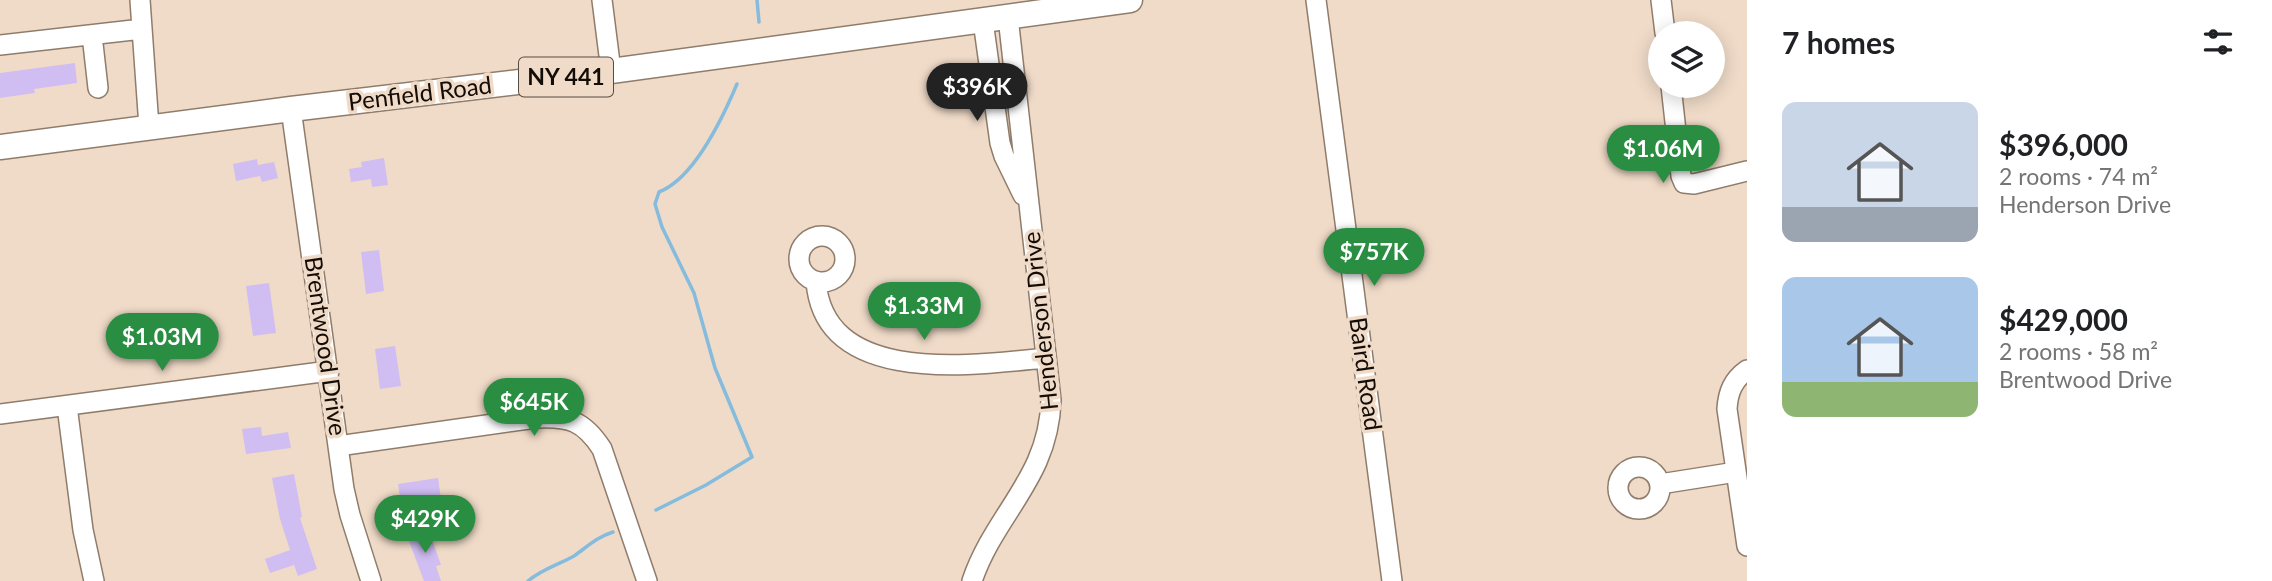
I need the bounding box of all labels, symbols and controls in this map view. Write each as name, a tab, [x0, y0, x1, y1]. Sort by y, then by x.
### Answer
map controls	[1648, 21, 1725, 98]
button: layers	[1648, 21, 1725, 98]
icon: filters	[2199, 23, 2237, 61]
text: 7 homes	[1782, 24, 1895, 60]
road number: NY 441	[519, 58, 613, 96]
pin: $396K	[928, 64, 1026, 123]
street label: Penfield Road	[346, 69, 493, 116]
text: $396K	[942, 72, 1012, 100]
pin: $1.06M	[1606, 125, 1720, 185]
text: $396,000	[1999, 126, 2128, 162]
icon: home	[1838, 130, 1922, 214]
text: $1.06M	[1623, 134, 1703, 162]
text: 2 rooms · 74 m²	[1999, 162, 2158, 190]
text: Henderson Drive	[1999, 190, 2171, 218]
pin: $757K	[1325, 229, 1423, 288]
street label: Henderson Drive	[1016, 230, 1063, 412]
text: $757K	[1339, 237, 1409, 265]
street label: Brentwood Drive	[300, 254, 353, 437]
pin: $1.33M	[867, 282, 981, 342]
text: $1.33M	[884, 291, 964, 319]
text: $429,000	[1999, 301, 2128, 337]
icon: home	[1838, 305, 1922, 389]
pin: $1.03M	[105, 314, 219, 373]
street label: Baird Road	[1344, 315, 1389, 432]
text: $1.03M	[122, 322, 202, 350]
text: 2 rooms · 58 m²	[1999, 337, 2158, 365]
text: Brentwood Drive	[1999, 365, 2172, 393]
pin: $645K	[485, 378, 583, 438]
text: $645K	[499, 387, 569, 415]
pin: $429K	[376, 496, 474, 555]
text: $429K	[390, 504, 460, 532]

